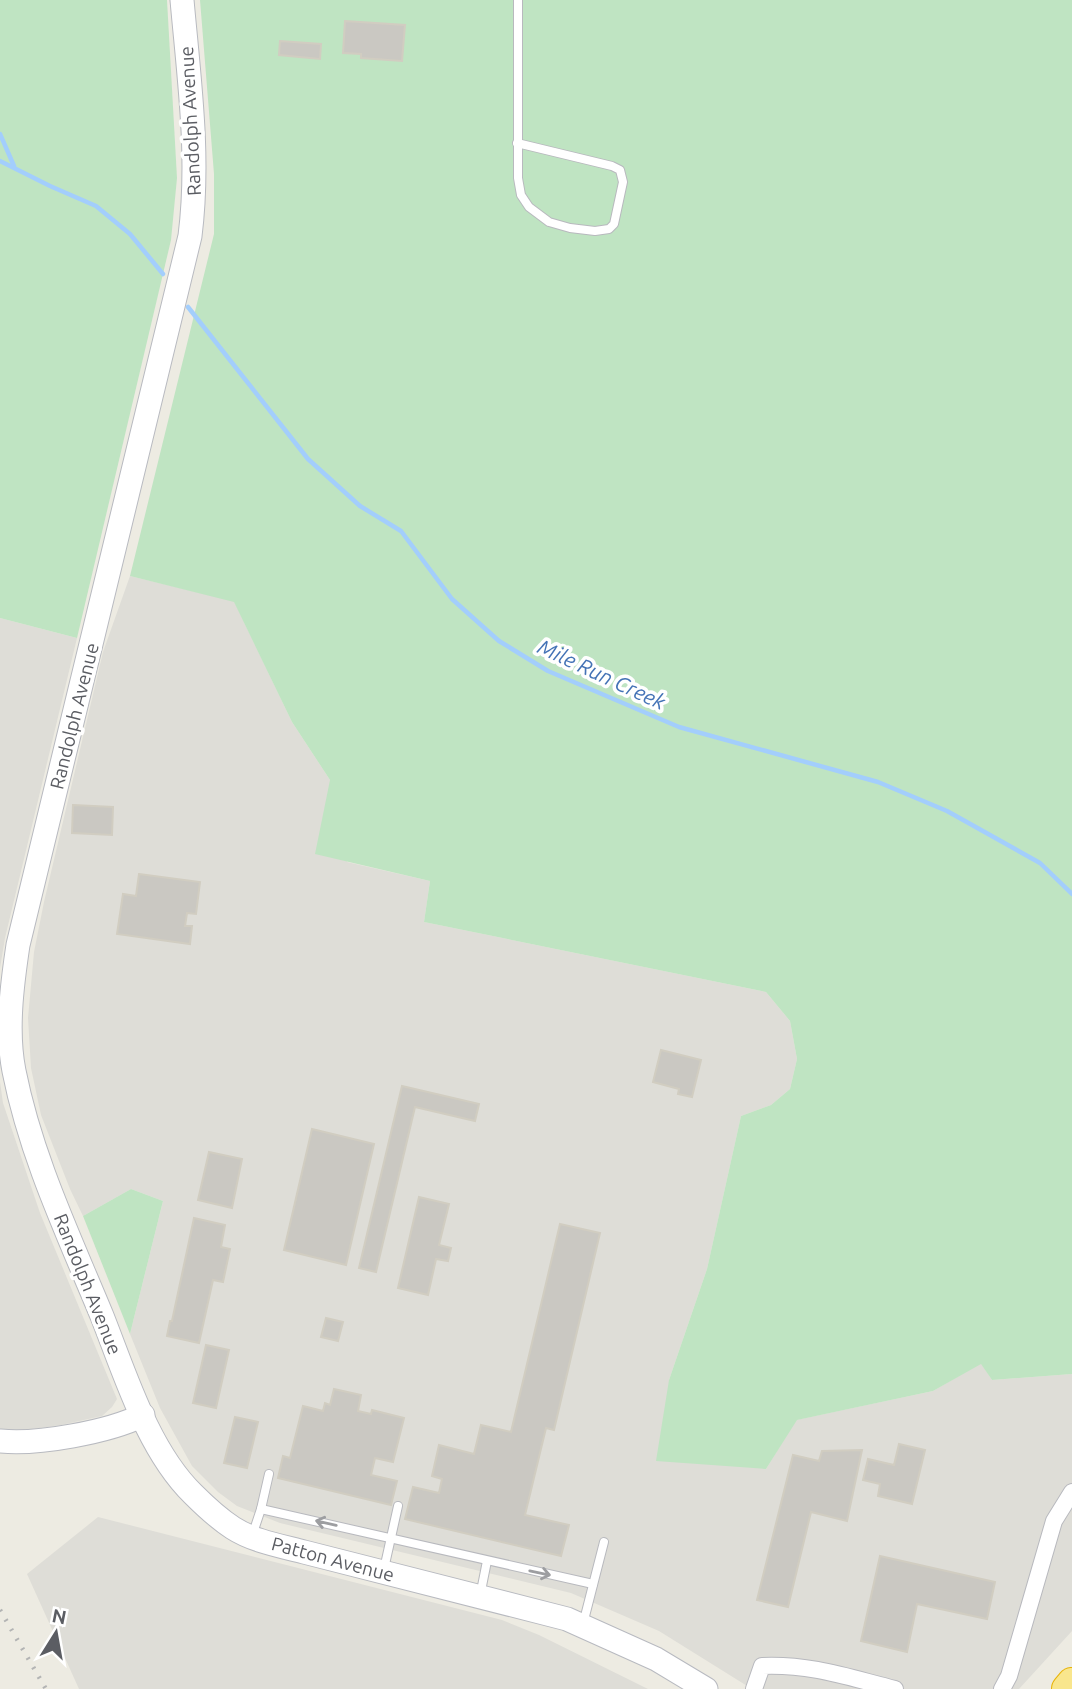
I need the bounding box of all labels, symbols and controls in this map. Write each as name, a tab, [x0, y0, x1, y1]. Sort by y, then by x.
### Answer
street label: Randolph Avenue	[175, 46, 205, 196]
water label: Mile Run Creek	[534, 634, 670, 714]
street label: Randolph Avenue	[45, 641, 103, 791]
street label: Randolph Avenue	[50, 1210, 126, 1358]
one-way arrow	[315, 1516, 338, 1530]
street label: Patton Avenue	[269, 1532, 397, 1586]
one-way arrow	[528, 1566, 551, 1580]
north arrow	[21, 1598, 91, 1668]
text: N	[50, 1604, 68, 1628]

